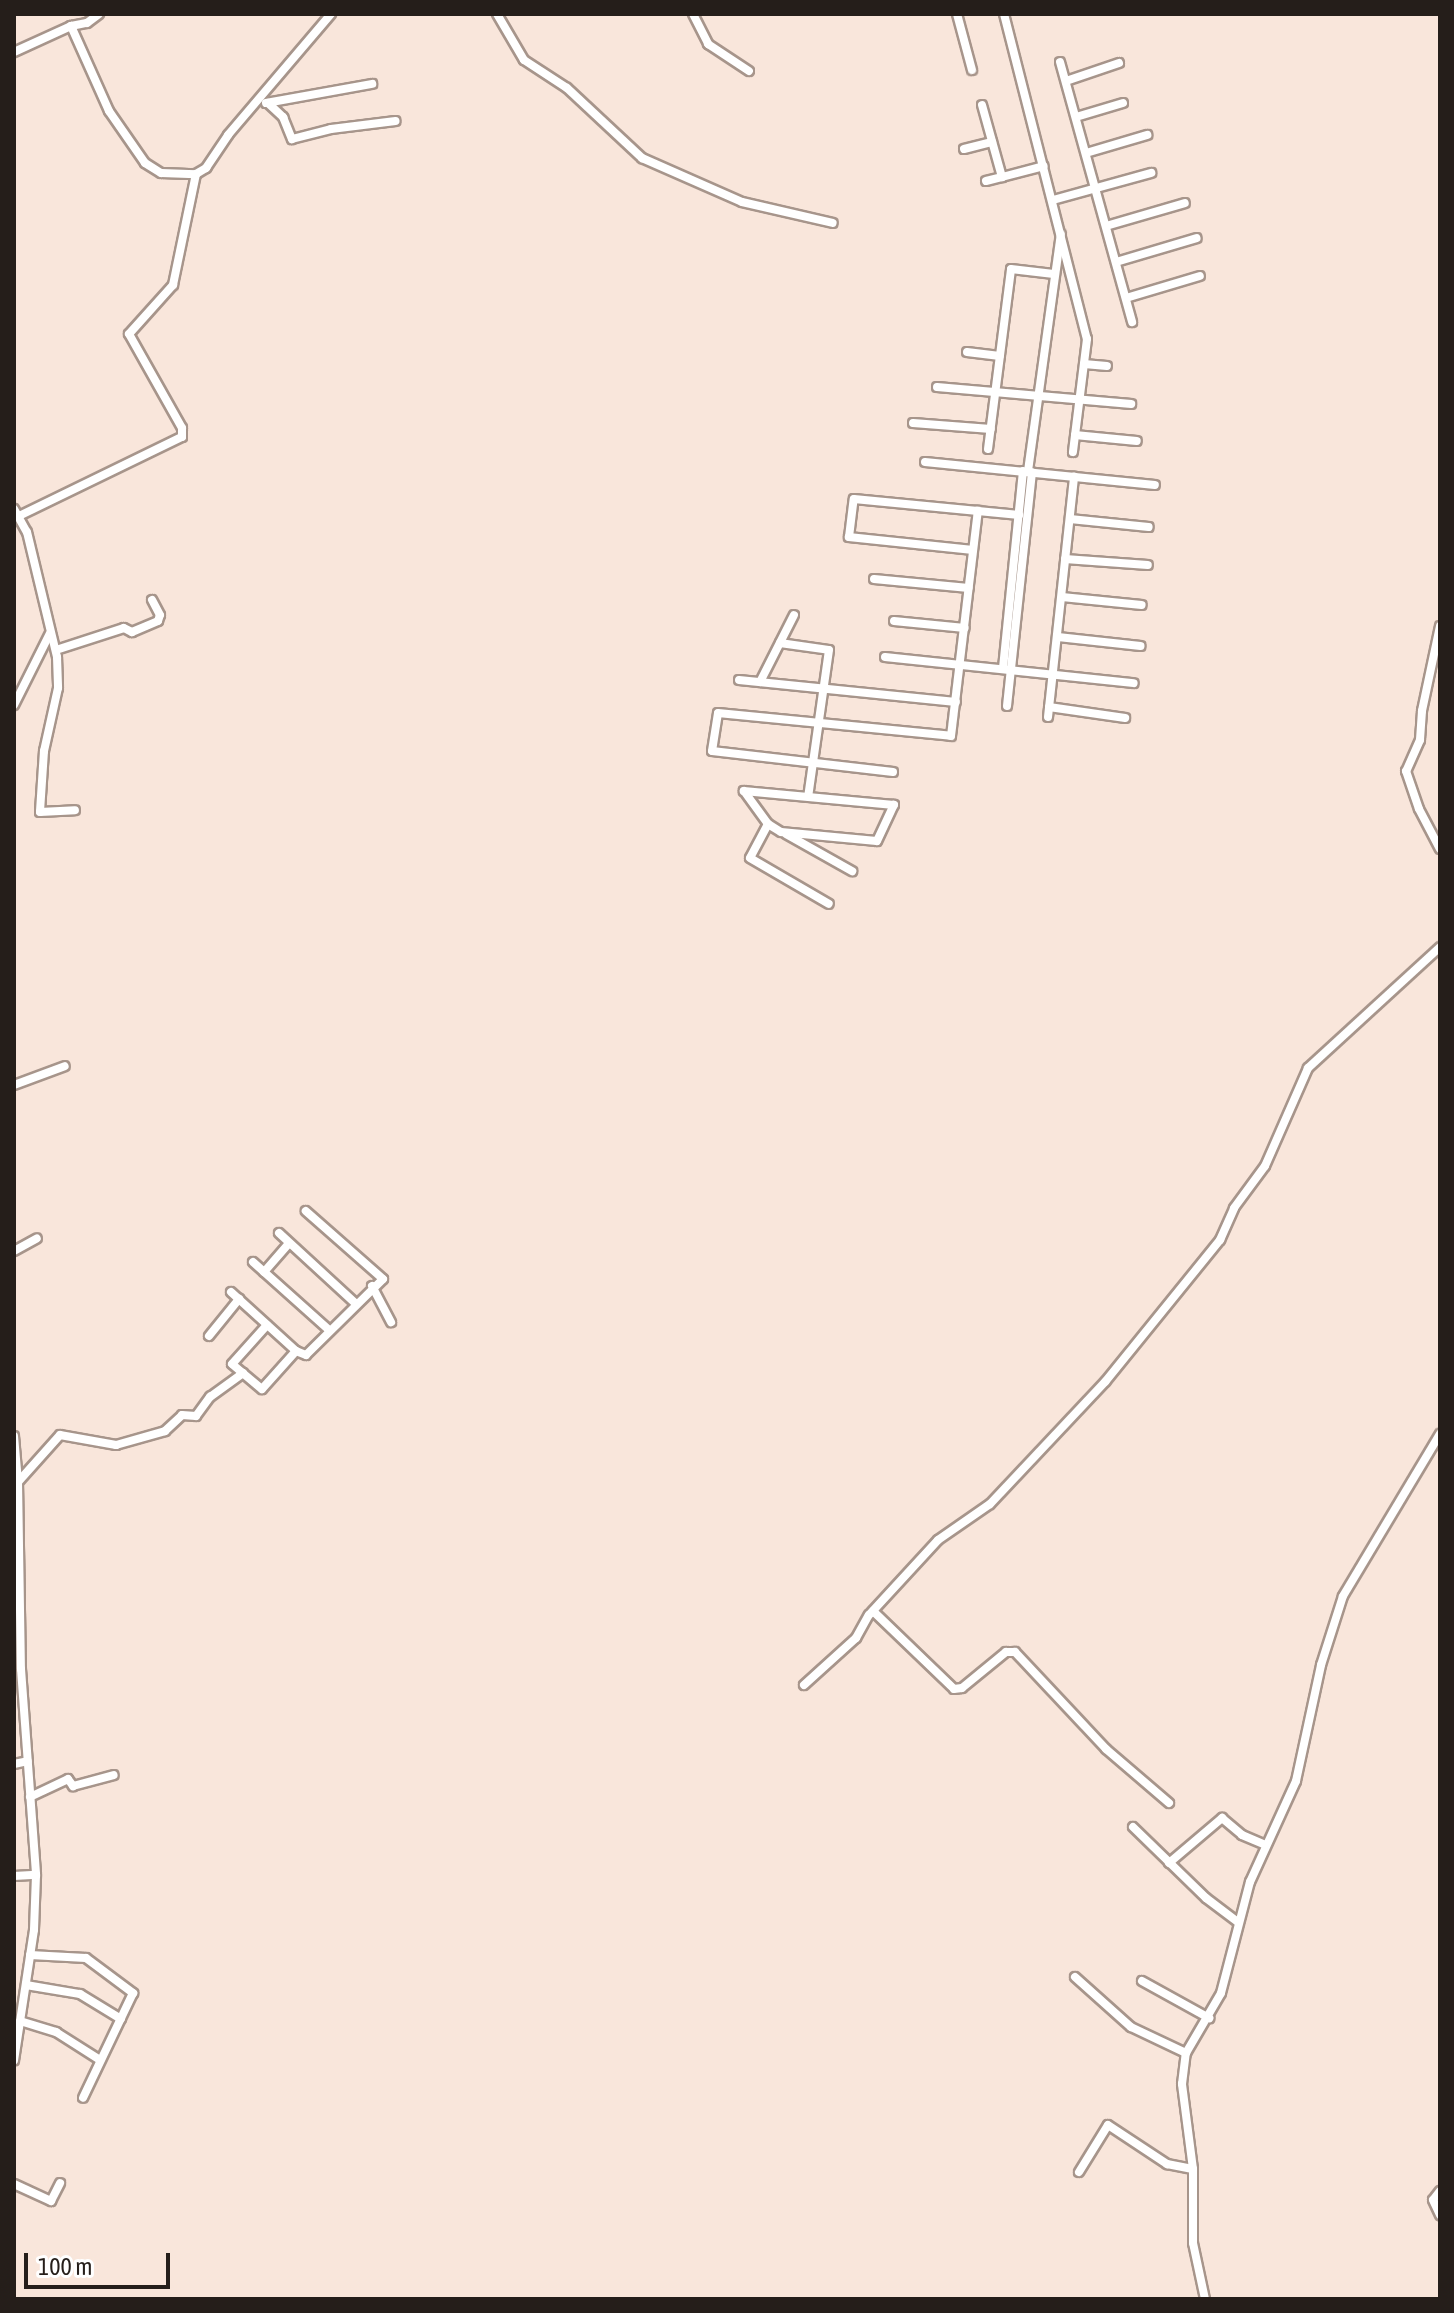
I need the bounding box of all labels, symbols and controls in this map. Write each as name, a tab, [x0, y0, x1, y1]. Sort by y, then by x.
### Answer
scale bar	[28, 2237, 174, 2287]
text: 100 m	[38, 2253, 92, 2280]

